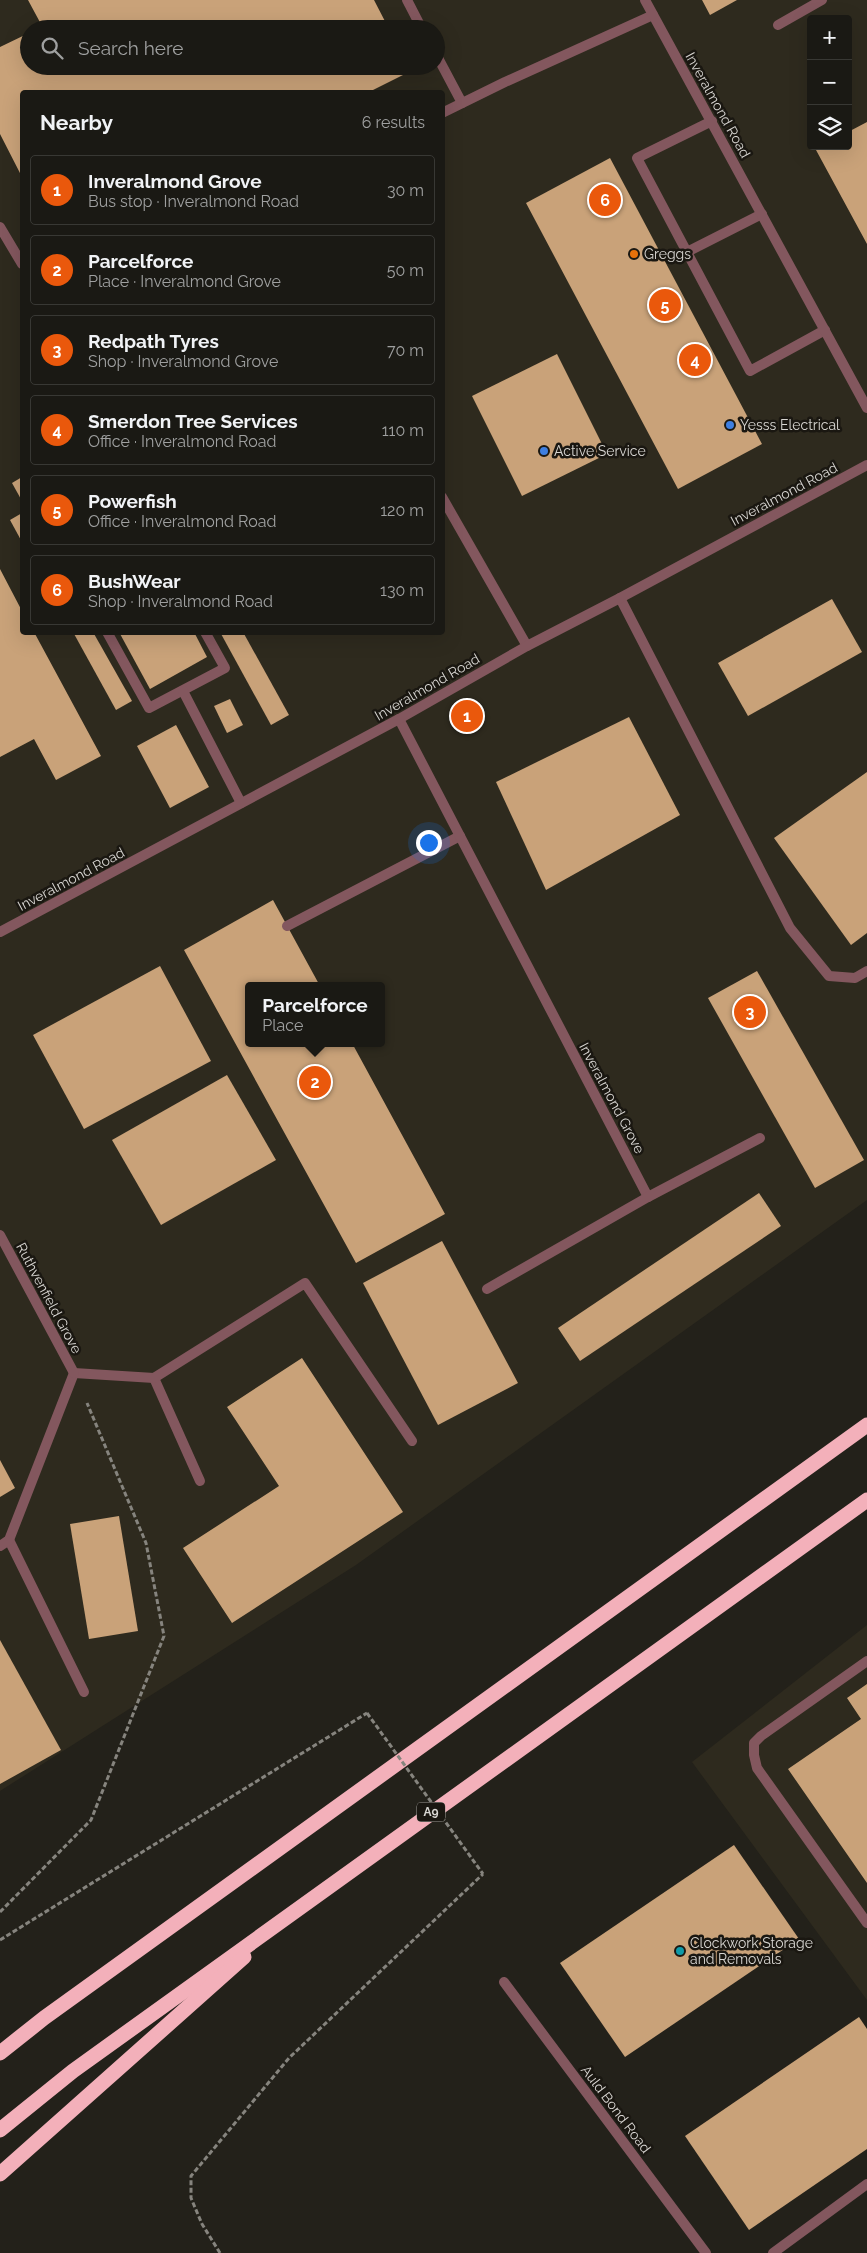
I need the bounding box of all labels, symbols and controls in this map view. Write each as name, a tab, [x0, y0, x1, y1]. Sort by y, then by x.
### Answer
map controls	[807, 15, 852, 150]
button: +	[807, 15, 852, 60]
search box	[20, 20, 445, 75]
icon: search	[38, 34, 66, 62]
text: Search here	[78, 37, 184, 59]
street label: Inveralmond Road	[682, 49, 754, 161]
button: −	[807, 60, 852, 105]
button: layers	[807, 105, 852, 150]
text: Nearby	[40, 110, 113, 135]
text: 6 results	[362, 113, 425, 132]
text: Inveralmond Grove	[88, 170, 262, 192]
text: 1	[53, 181, 61, 200]
text: 30 m	[387, 181, 424, 200]
pin: 6	[589, 181, 621, 219]
text: Bus stop · Inveralmond Road	[88, 192, 299, 211]
place label: Greggs	[644, 246, 691, 262]
marker: Greggs	[628, 248, 640, 260]
text: Parcelforce	[88, 250, 193, 272]
text: 2	[52, 261, 62, 280]
text: 50 m	[387, 261, 424, 280]
text: Place · Inveralmond Grove	[88, 272, 281, 291]
pin: 5	[649, 286, 681, 324]
text: Redpath Tyres	[88, 330, 219, 352]
text: 3	[53, 341, 61, 360]
text: 70 m	[387, 341, 424, 360]
pin: 4	[679, 341, 711, 379]
text: Shop · Inveralmond Grove	[88, 352, 278, 371]
text: Smerdon Tree Services	[88, 410, 298, 432]
place label: Yesss Electrical	[740, 417, 840, 433]
marker: Yesss Electrical	[724, 419, 736, 431]
text: 4	[52, 421, 62, 440]
text: 110 m	[382, 421, 424, 440]
text: Office · Inveralmond Road	[88, 432, 276, 451]
place label: Active Service	[554, 443, 646, 459]
marker: Active Service	[538, 445, 550, 457]
street label: Inveralmond Road	[728, 459, 840, 529]
text: Powerfish	[88, 490, 177, 512]
text: 5	[53, 501, 61, 520]
text: 120 m	[380, 501, 424, 520]
text: Office · Inveralmond Road	[88, 512, 276, 531]
text: BushWear	[88, 570, 181, 592]
text: 6	[52, 581, 62, 600]
text: 130 m	[380, 581, 424, 600]
text: Shop · Inveralmond Road	[88, 592, 273, 611]
street label: Inveralmond Road	[372, 650, 482, 724]
pin: 1	[451, 697, 483, 735]
your location	[416, 830, 442, 856]
street label: Inveralmond Road	[15, 844, 127, 914]
popup	[245, 982, 385, 1047]
pin: 3	[734, 993, 766, 1031]
text: Parcelforce	[262, 994, 368, 1016]
text: Place	[262, 1016, 303, 1035]
street label: Inveralmond Grove	[576, 1040, 648, 1156]
pin: 2	[299, 1063, 331, 1101]
street label: Ruthvenfield Grove	[13, 1240, 85, 1356]
road number: A9	[417, 1802, 445, 1821]
place label: Clockwork Storage and Removals	[690, 1935, 813, 1967]
marker: Clockwork Storage and Removals	[674, 1945, 686, 1957]
street label: Auld Bond Road	[578, 2062, 654, 2156]

